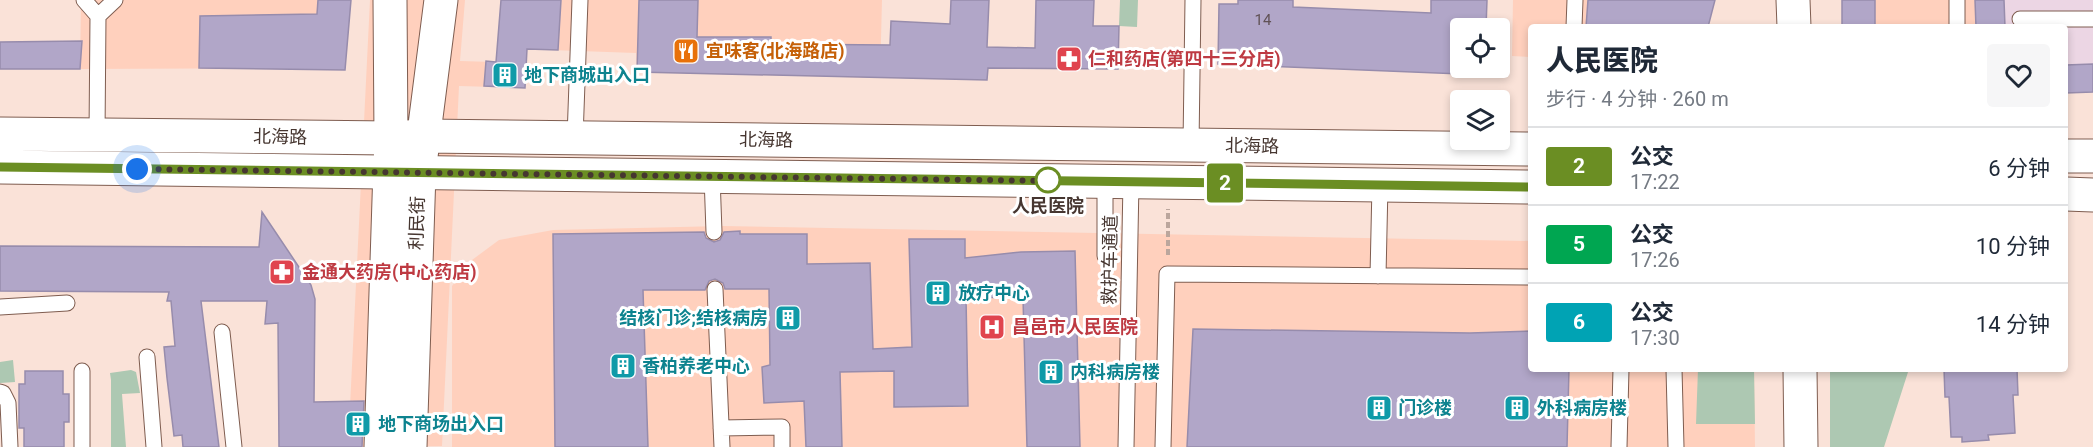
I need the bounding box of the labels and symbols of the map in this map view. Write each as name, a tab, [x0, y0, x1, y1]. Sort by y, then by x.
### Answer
house number: 14	[1255, 11, 1272, 29]
restaurant icon: 宜味客(北海路店)	[671, 36, 701, 66]
place label: 宜味客(北海路店)	[706, 40, 845, 62]
pharmacy icon: 仁和药店(第四十三分店)	[1054, 44, 1084, 74]
place label: 仁和药店(第四十三分店)	[1088, 48, 1281, 70]
building icon: 地下商城出入口	[490, 60, 520, 90]
place label: 地下商城出入口	[524, 64, 650, 85]
street label: 北海路	[253, 126, 307, 147]
street label: 北海路	[739, 129, 793, 150]
street label: 北海路	[1225, 135, 1279, 156]
your location	[122, 154, 152, 184]
line badge: 2	[1206, 164, 1244, 202]
marker: 人民医院	[1035, 167, 1061, 193]
place label: 人民医院	[1012, 195, 1084, 216]
street label: 利民街	[405, 196, 428, 250]
street label: 救护车通道	[1098, 215, 1121, 305]
pharmacy icon: 金通大药房(中心药店)	[267, 257, 297, 287]
place label: 金通大药房(中心药店)	[302, 261, 477, 283]
building icon: 放疗中心	[923, 278, 953, 308]
place label: 放疗中心	[958, 282, 1030, 303]
building icon: 结核门诊;结核病房	[773, 303, 803, 333]
place label: 结核门诊;结核病房	[619, 307, 768, 328]
hospital icon: 昌邑市人民医院	[977, 312, 1007, 342]
place label: 昌邑市人民医院	[1012, 316, 1138, 337]
building icon: 香柏养老中心	[608, 351, 638, 381]
place label: 香柏养老中心	[642, 355, 750, 376]
building icon: 内科病房楼	[1036, 357, 1066, 387]
place label: 内科病房楼	[1070, 361, 1160, 382]
building icon: 门诊楼	[1364, 393, 1394, 423]
building icon: 外科病房楼	[1502, 393, 1532, 423]
place label: 门诊楼	[1398, 397, 1452, 418]
place label: 外科病房楼	[1537, 397, 1627, 418]
building icon: 地下商场出入口	[343, 409, 373, 439]
place label: 地下商场出入口	[378, 413, 504, 434]

